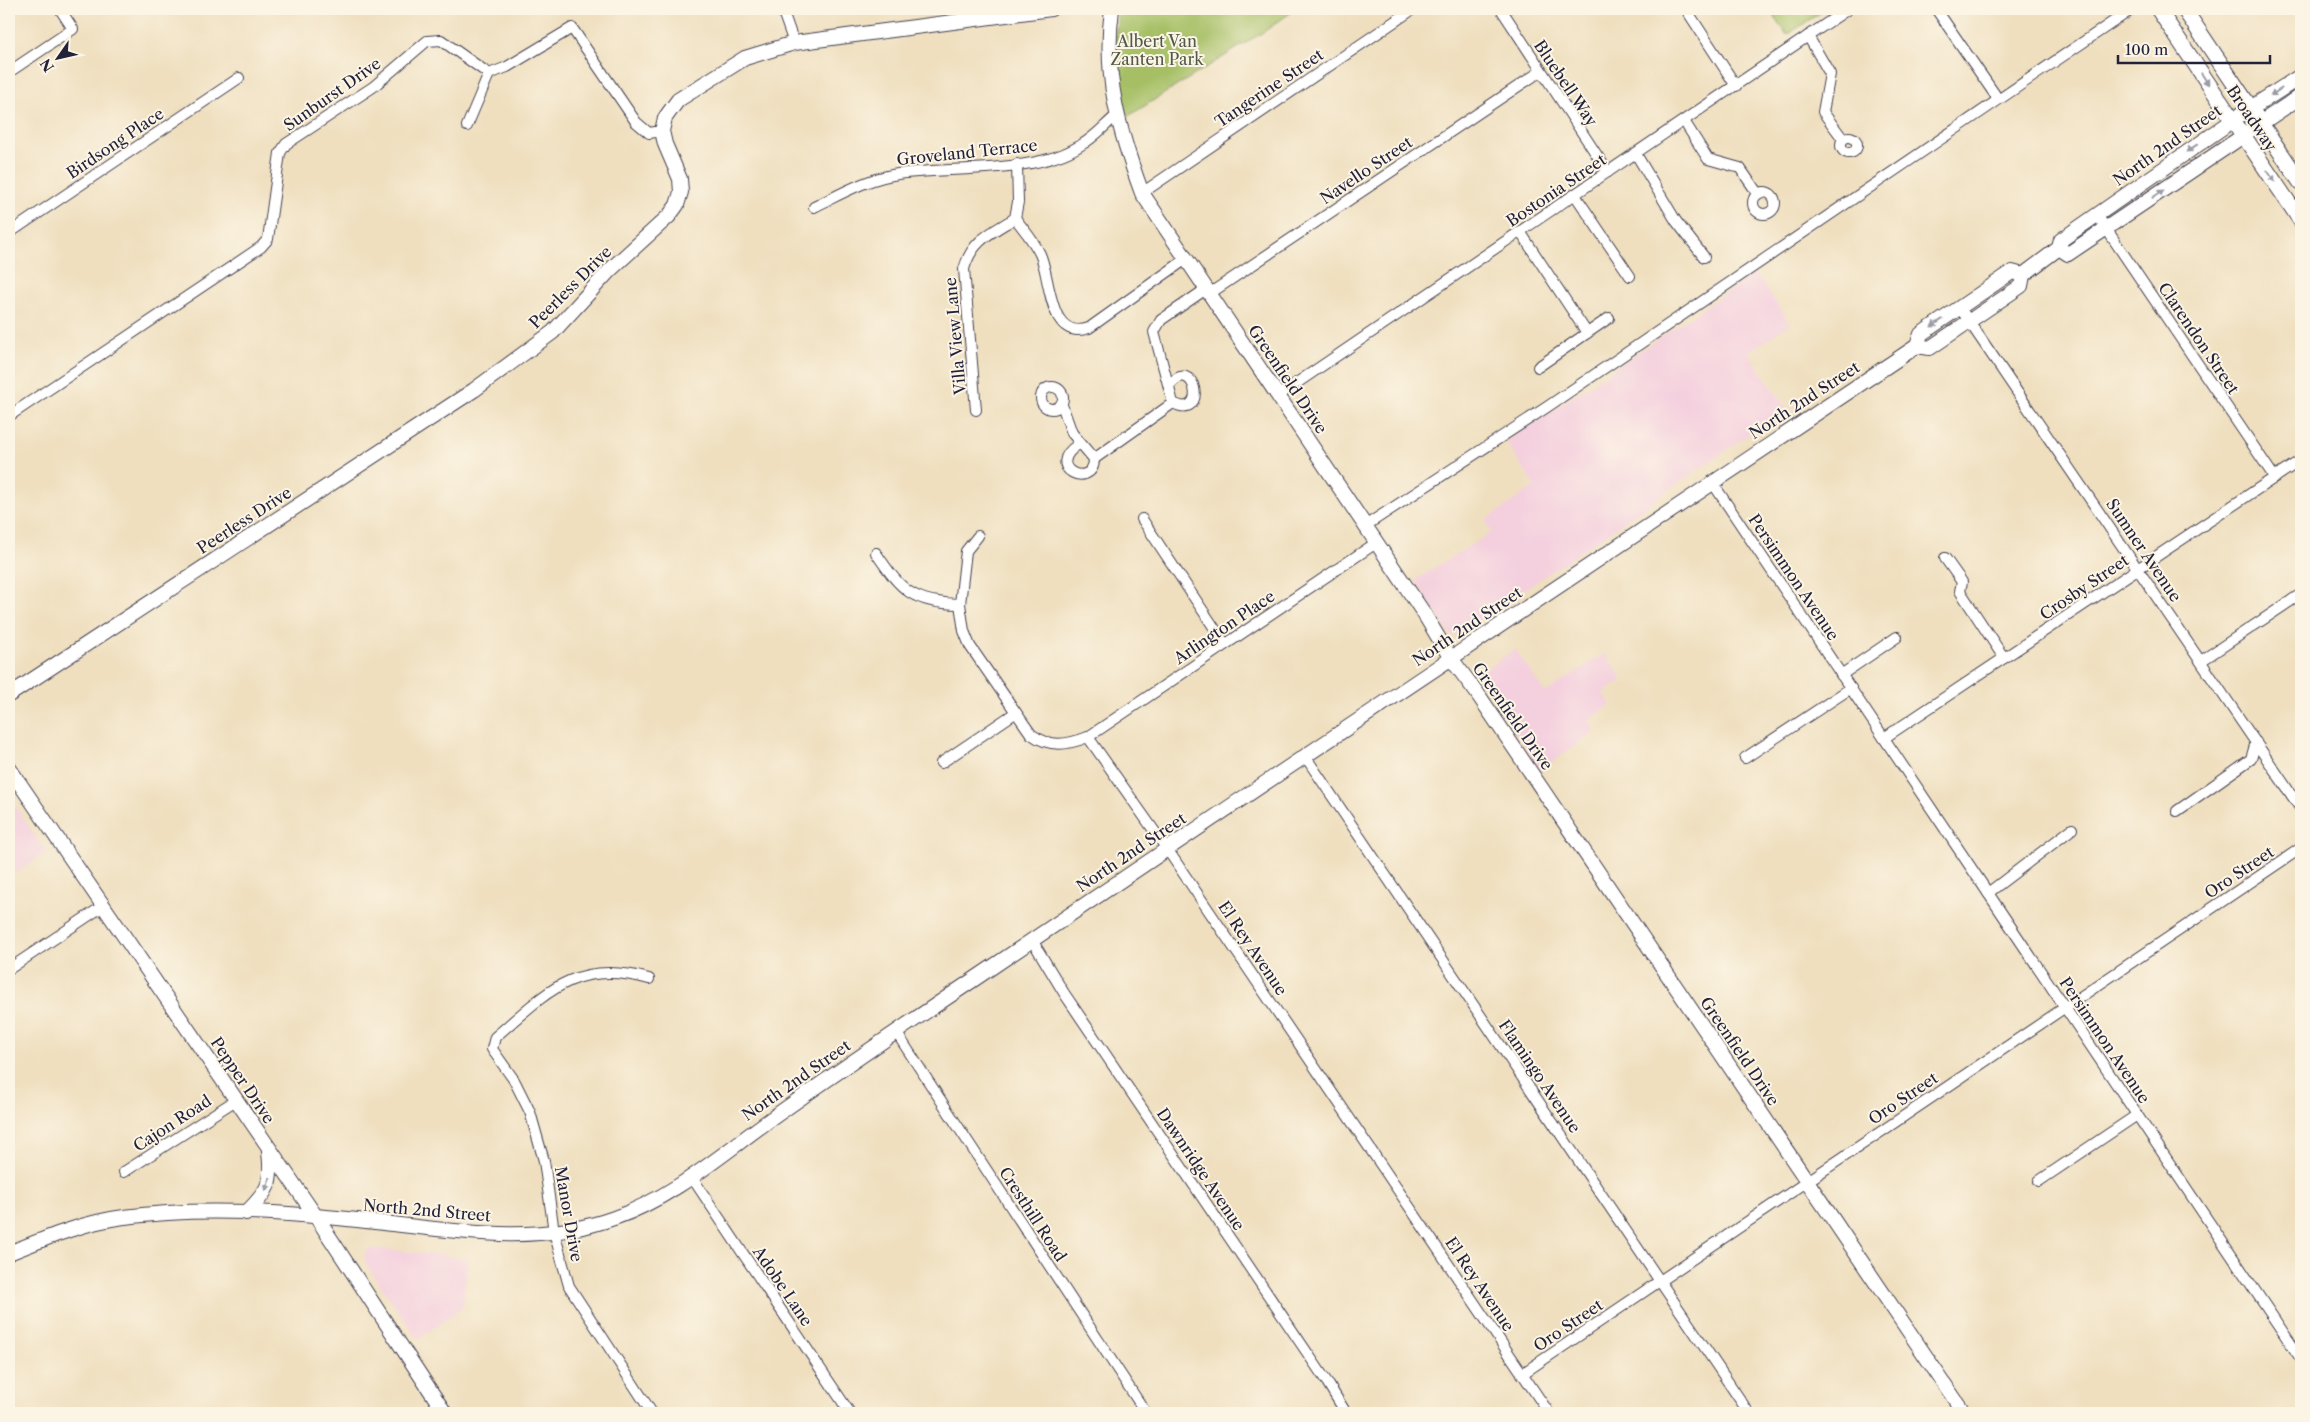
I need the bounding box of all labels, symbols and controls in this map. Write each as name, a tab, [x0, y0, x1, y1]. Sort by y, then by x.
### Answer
park label: Albert Van Zanten Park	[1111, 31, 1204, 69]
north arrow	[32, 32, 82, 82]
scale bar	[2118, 32, 2270, 64]
street label: Bluebell Way	[1530, 36, 1603, 131]
text: 100 m	[2125, 40, 2168, 59]
street label: Tangerine Street	[1211, 44, 1327, 132]
street label: Sunburst Drive	[280, 53, 384, 135]
text: N	[36, 55, 58, 75]
one-way arrow	[2200, 72, 2210, 85]
street label: Broadway	[2223, 81, 2282, 156]
one-way arrow	[2269, 87, 2282, 97]
street label: North 2nd Street	[2109, 100, 2225, 190]
street label: Birdsong Place	[63, 103, 167, 183]
street label: Navello Street	[1316, 132, 1416, 208]
street label: Groveland Terrace	[896, 135, 1038, 169]
one-way arrow	[2186, 143, 2199, 153]
street label: Bostonia Street	[1502, 149, 1610, 231]
one-way arrow	[2266, 169, 2276, 183]
one-way arrow	[2151, 189, 2165, 199]
street label: Peerless Drive	[525, 242, 615, 332]
street label: Villa View Lane	[940, 276, 970, 397]
street label: Clarendon Street	[2154, 278, 2244, 398]
one-way arrow	[1931, 318, 1944, 328]
street label: Greenfield Drive	[1244, 321, 1332, 437]
street label: North 2nd Street	[1745, 357, 1863, 443]
street label: Peerless Drive	[193, 482, 295, 558]
street label: Sumner Avenue	[2102, 495, 2186, 605]
street label: Persimmon Avenue	[1744, 510, 1844, 644]
street label: Crosby Street	[2036, 550, 2133, 624]
street label: North 2nd Street	[1408, 582, 1526, 670]
street label: Arlington Place	[1169, 586, 1278, 669]
street label: Greenfield Drive	[1468, 658, 1558, 774]
street label: North 2nd Street	[1072, 808, 1190, 896]
street label: Oro Street	[2201, 841, 2278, 902]
street label: El Rey Avenue	[1214, 897, 1292, 999]
street label: Persimmon Avenue	[2055, 973, 2155, 1107]
street label: Greenfield Drive	[1696, 993, 1784, 1109]
street label: Flamingo Avenue	[1495, 1016, 1585, 1136]
street label: Pepper Drive	[207, 1033, 279, 1127]
street label: North 2nd Street	[738, 1035, 854, 1125]
street label: Oro Street	[1865, 1067, 1942, 1128]
street label: Cajon Road	[129, 1090, 215, 1156]
street label: Dawnridge Avenue	[1153, 1104, 1249, 1234]
street label: Cresthill Road	[995, 1163, 1071, 1265]
street label: Manor Drive	[551, 1165, 587, 1263]
one-way arrow	[264, 1177, 271, 1192]
street label: North 2nd Street	[362, 1194, 492, 1226]
street label: El Rey Avenue	[1441, 1233, 1519, 1335]
street label: Adobe Lane	[748, 1241, 817, 1330]
street label: Oro Street	[1530, 1294, 1607, 1355]

